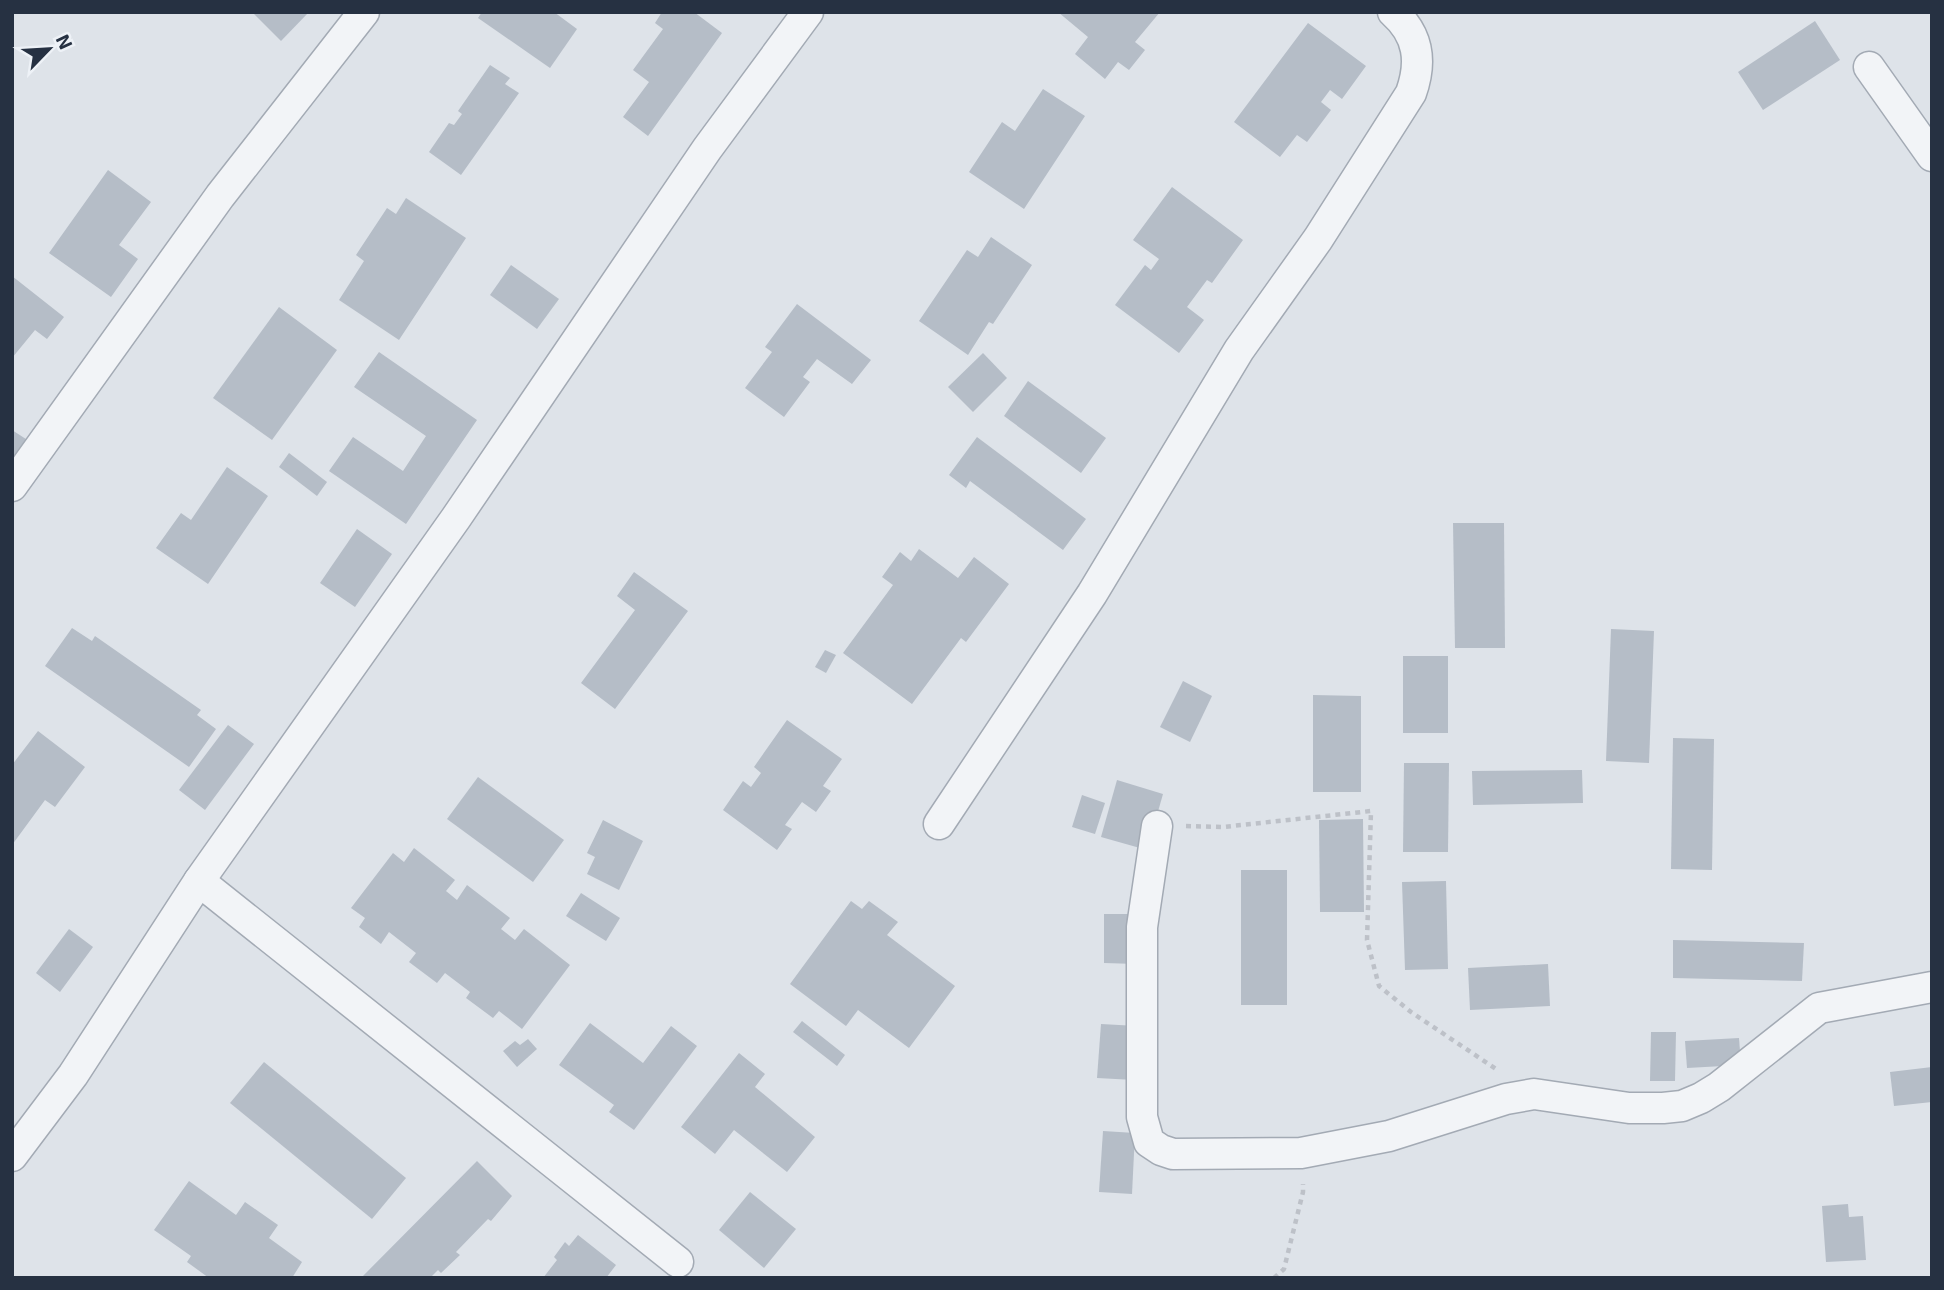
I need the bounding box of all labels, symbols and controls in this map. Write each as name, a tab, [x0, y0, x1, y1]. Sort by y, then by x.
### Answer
north arrow	[14, 14, 84, 84]
text: N	[52, 31, 78, 53]

